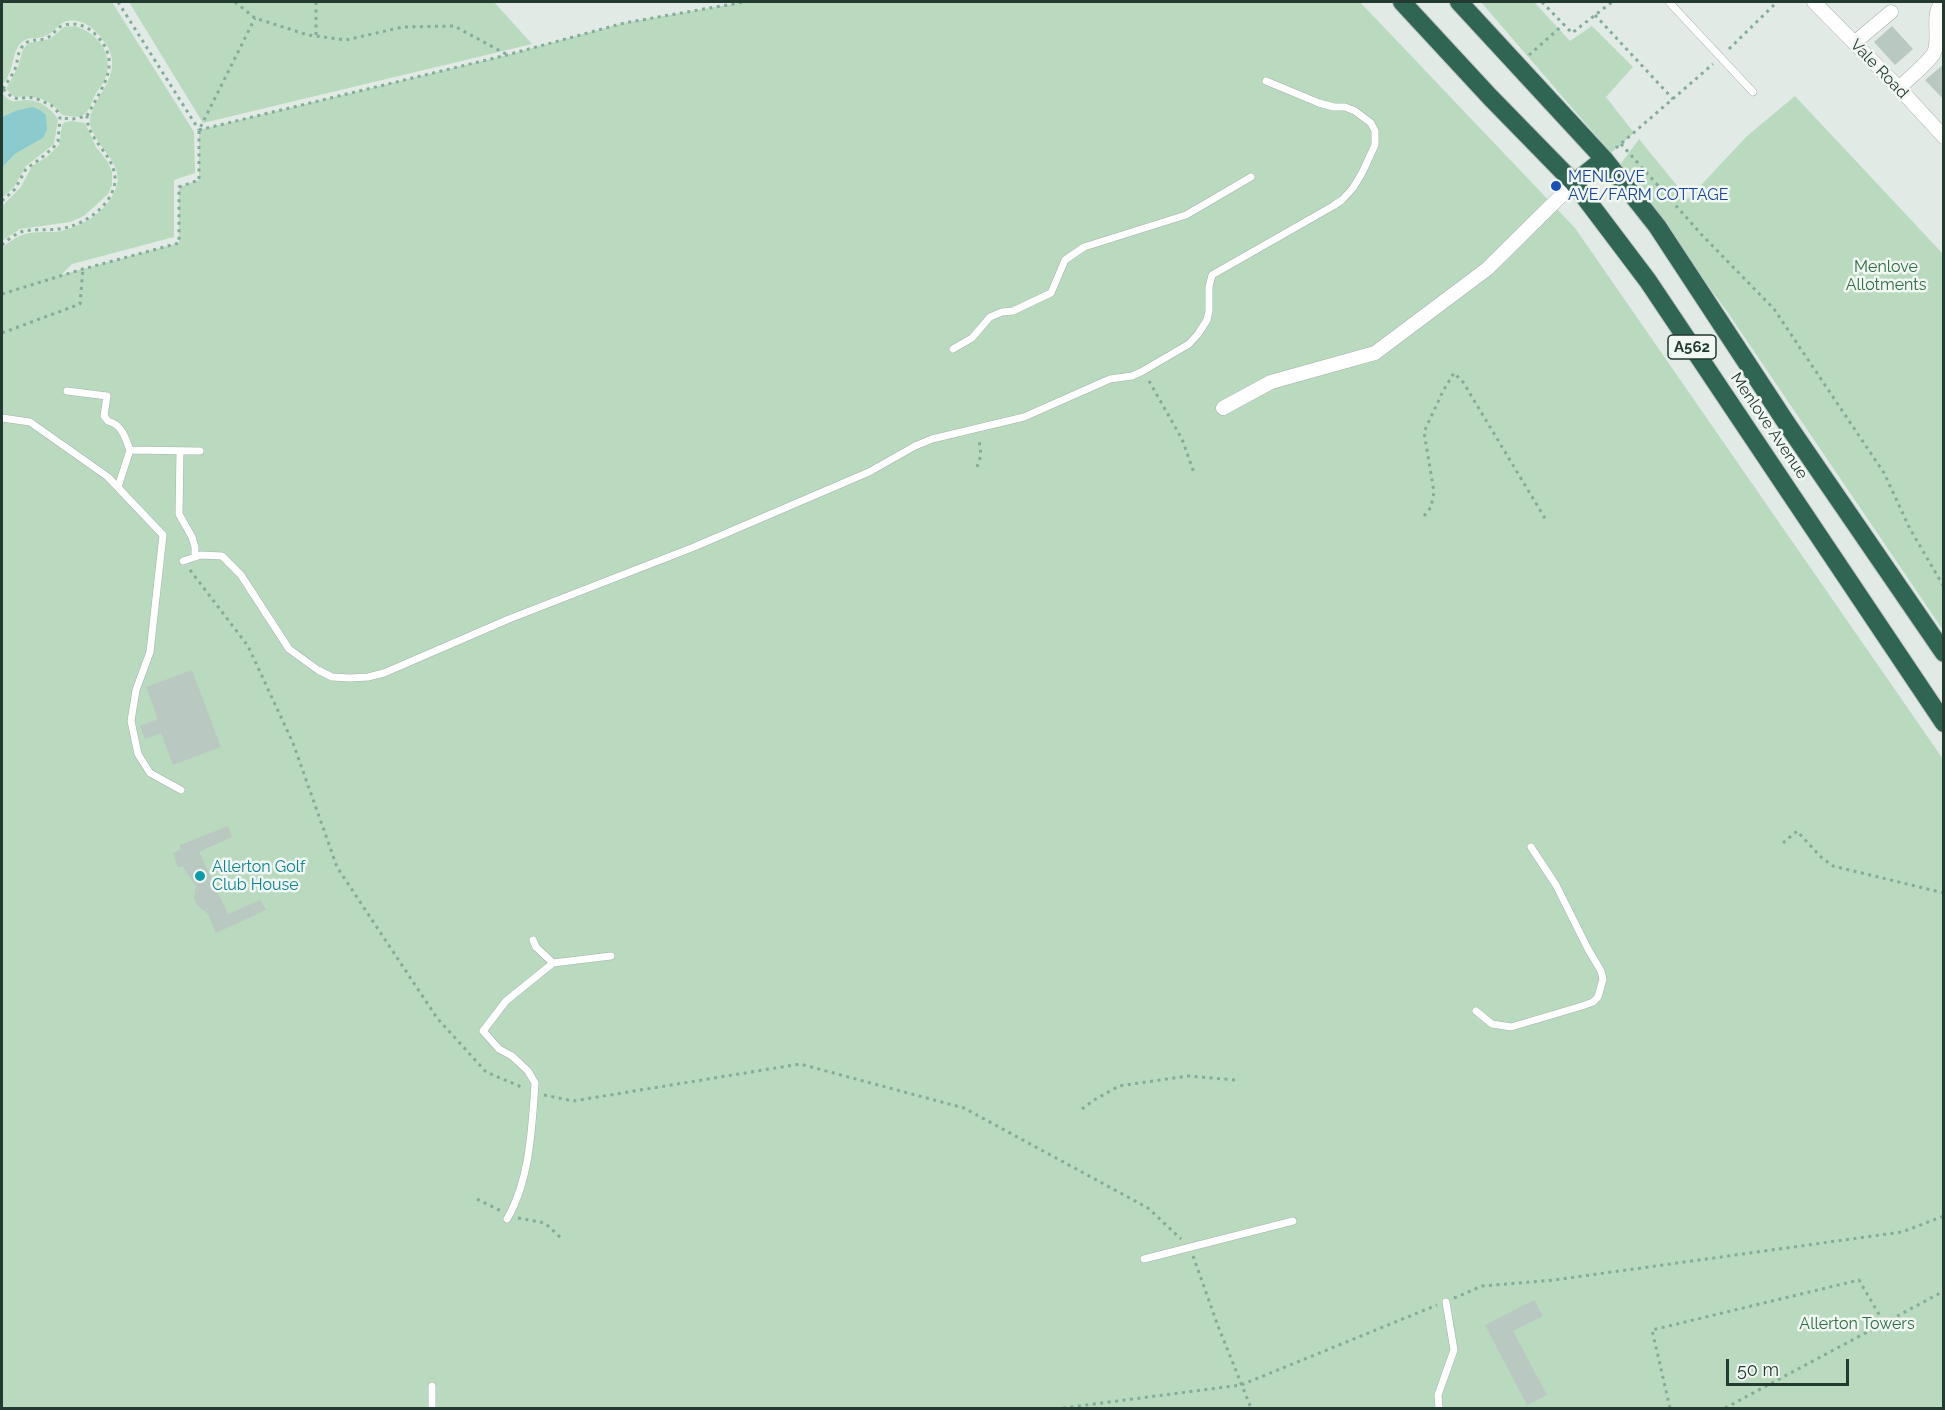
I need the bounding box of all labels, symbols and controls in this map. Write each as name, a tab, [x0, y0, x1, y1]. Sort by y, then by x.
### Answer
street label: Vale Road	[1846, 35, 1912, 103]
place label: MENLOVE AVE/FARM COTTAGE	[1568, 167, 1728, 205]
marker: MENLOVE AVE/FARM COTTAGE	[1549, 179, 1563, 193]
park label: Menlove Allotments	[1846, 257, 1926, 295]
road number: A562	[1668, 335, 1716, 359]
street label: Menlove Avenue	[1726, 369, 1812, 483]
place label: Allerton Golf Club House	[212, 857, 305, 895]
marker: Allerton Golf Club House	[193, 869, 207, 883]
park label: Allerton Towers	[1799, 1314, 1915, 1334]
scale bar	[1729, 1347, 1852, 1385]
text: 50 m	[1737, 1359, 1779, 1380]

